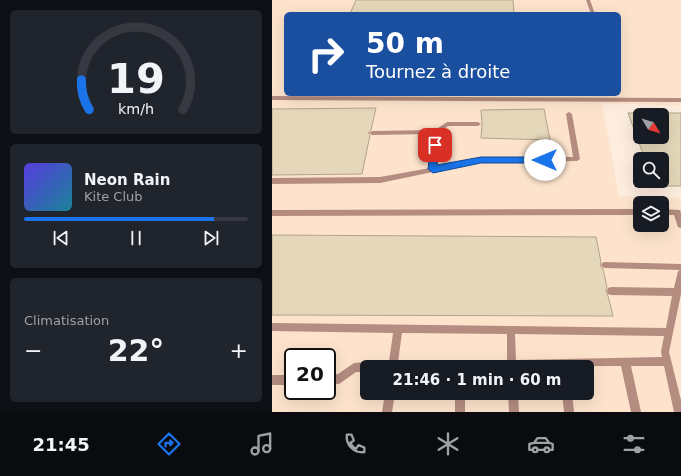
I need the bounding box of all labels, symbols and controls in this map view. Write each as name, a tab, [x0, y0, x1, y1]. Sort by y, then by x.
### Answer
text: 50 m	[366, 27, 444, 60]
icon: right	[300, 28, 352, 80]
text: 19	[107, 54, 165, 103]
text: Tournez à droite	[366, 61, 510, 82]
text: km/h	[118, 101, 154, 117]
north arrow	[633, 108, 669, 144]
map controls	[633, 108, 669, 232]
pin	[418, 128, 452, 162]
icon: arrive	[424, 134, 446, 156]
position arrow	[524, 139, 566, 181]
button: search	[633, 152, 669, 188]
text: Neon Rain	[84, 171, 170, 189]
text: Kite Club	[84, 189, 143, 204]
button: layers	[633, 196, 669, 232]
icon: previous	[50, 227, 72, 249]
icon: pause	[125, 227, 147, 249]
icon: next	[200, 227, 222, 249]
text: Climatisation	[24, 313, 109, 328]
text: 22°	[108, 333, 164, 368]
text: −	[24, 338, 42, 363]
text: +	[230, 338, 248, 363]
speed limit sign: 20	[284, 348, 336, 400]
text: 21:46 · 1 min · 60 m	[393, 371, 561, 389]
icon: directions	[155, 430, 183, 458]
icon: music	[248, 430, 276, 458]
icon: phone	[341, 430, 369, 458]
icon: climate	[434, 430, 462, 458]
icon: car	[527, 430, 555, 458]
icon: filters	[620, 430, 648, 458]
text: 21:45	[33, 434, 90, 455]

